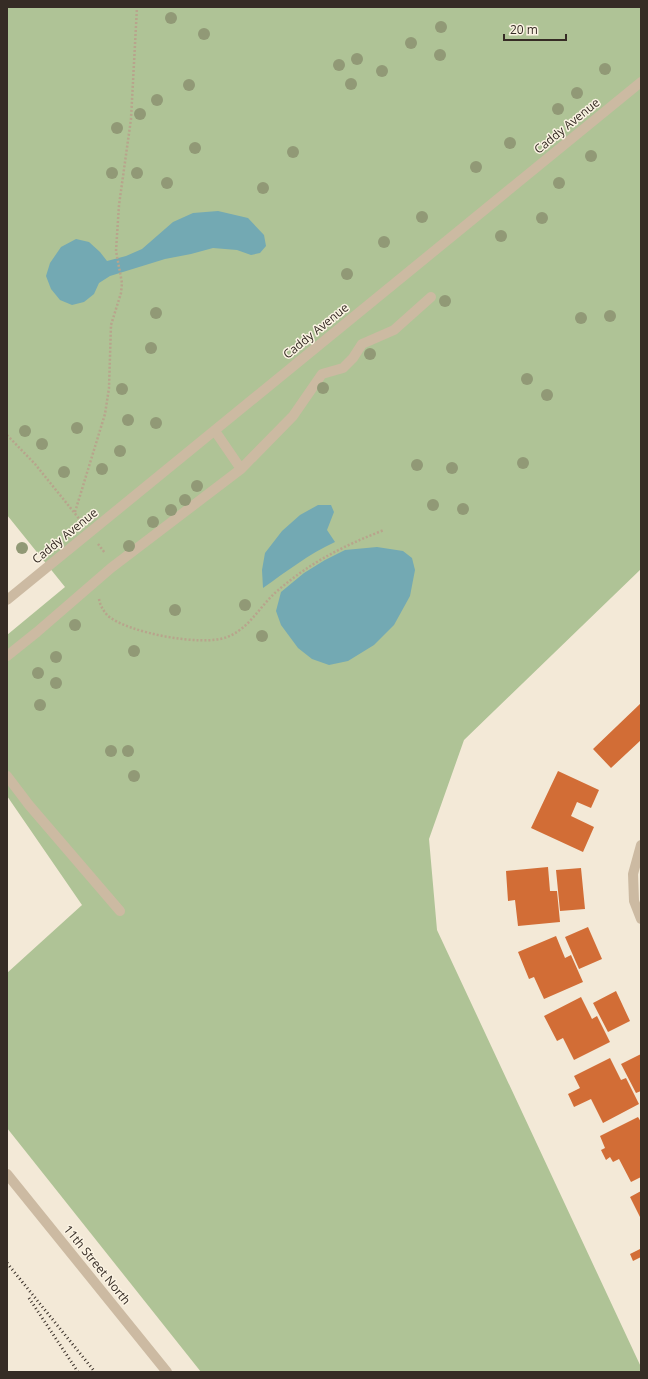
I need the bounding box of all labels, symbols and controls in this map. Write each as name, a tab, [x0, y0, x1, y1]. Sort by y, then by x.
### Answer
scale bar	[504, 16, 566, 42]
text: 20 m	[510, 21, 538, 38]
street label: Caddy Avenue	[530, 94, 603, 157]
street label: Caddy Avenue	[279, 299, 352, 362]
street label: Caddy Avenue	[28, 504, 101, 567]
street label: 11th Street North	[60, 1221, 135, 1308]

